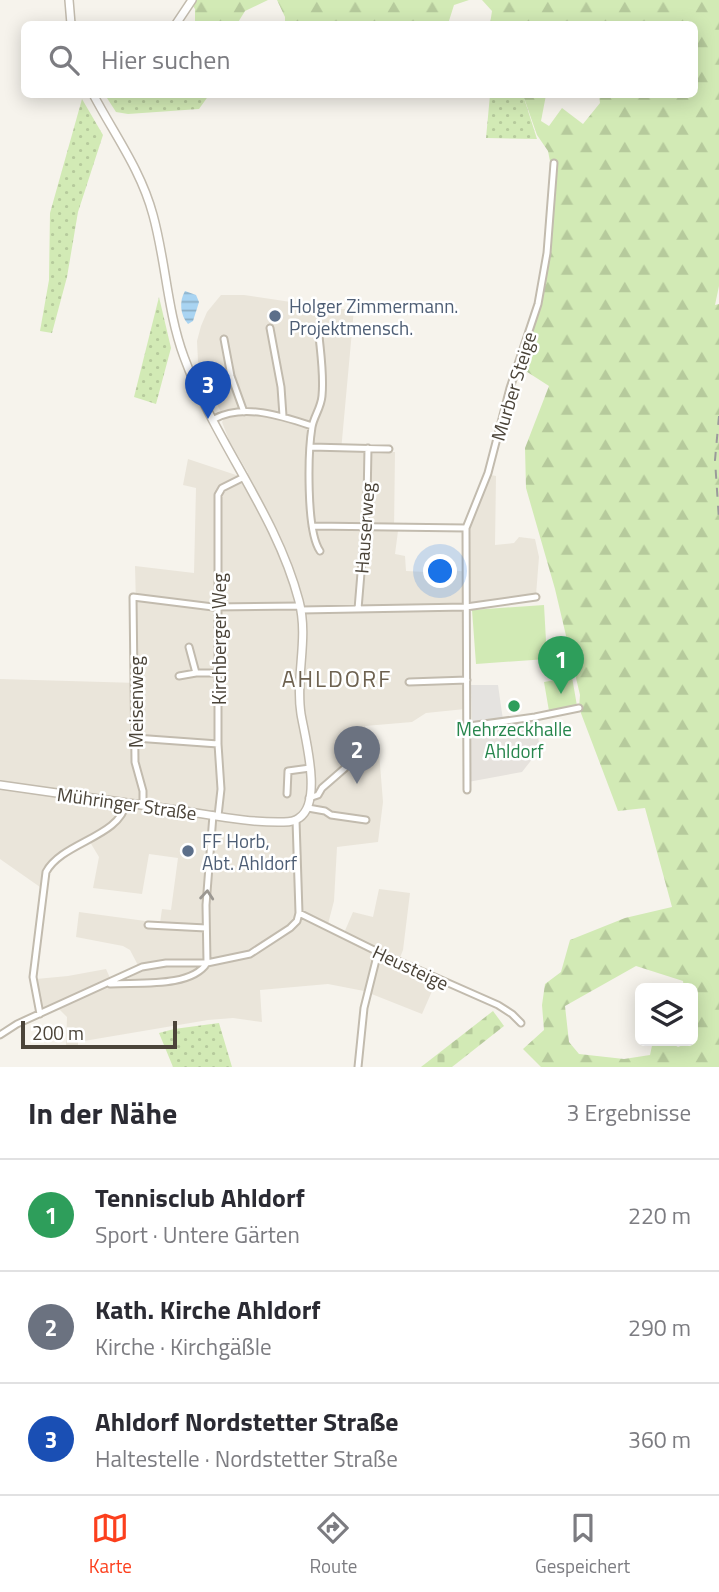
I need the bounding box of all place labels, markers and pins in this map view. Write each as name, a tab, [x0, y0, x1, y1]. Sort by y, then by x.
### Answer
place label: Holger Zimmermann. Projektmensch.	[289, 291, 458, 342]
marker: Holger Zimmermann. Projektmensch.	[267, 308, 283, 324]
pin: 3	[185, 361, 231, 419]
pin: 1	[538, 636, 584, 694]
marker: Mehrzeckhalle Ahldorf	[506, 698, 522, 714]
place label: Mehrzeckhalle Ahldorf	[456, 714, 572, 765]
pin: 2	[334, 726, 380, 784]
place label: FF Horb, Abt. Ahldorf	[202, 826, 298, 877]
marker: FF Horb, Abt. Ahldorf	[180, 843, 196, 859]

